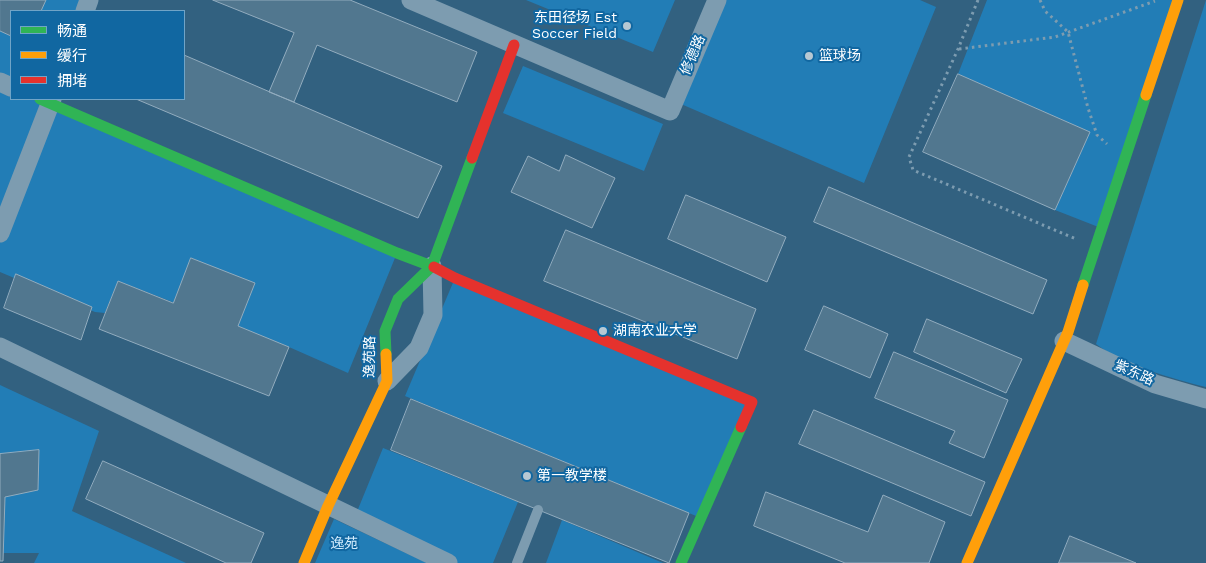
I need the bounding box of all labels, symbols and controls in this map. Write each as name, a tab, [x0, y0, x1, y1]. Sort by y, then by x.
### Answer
legend	[10, 10, 185, 100]
place label: 东田径场 Est Soccer Field	[532, 10, 617, 42]
marker: 东田径场 Est Soccer Field	[621, 20, 633, 32]
text: 畅通	[57, 22, 87, 40]
street label: 修德路	[677, 32, 709, 78]
text: 缓行	[57, 47, 87, 65]
place label: 篮球场	[819, 48, 861, 64]
marker: 篮球场	[803, 50, 815, 62]
text: 拥堵	[57, 72, 87, 90]
place label: 湖南农业大学	[613, 323, 697, 339]
marker: 湖南农业大学	[597, 325, 609, 337]
street label: 逸苑路	[361, 336, 379, 378]
street label: 紫东路	[1111, 357, 1157, 389]
place label: 第一教学楼	[537, 468, 607, 484]
marker: 第一教学楼	[521, 470, 533, 482]
park label: 逸苑	[330, 536, 358, 552]

